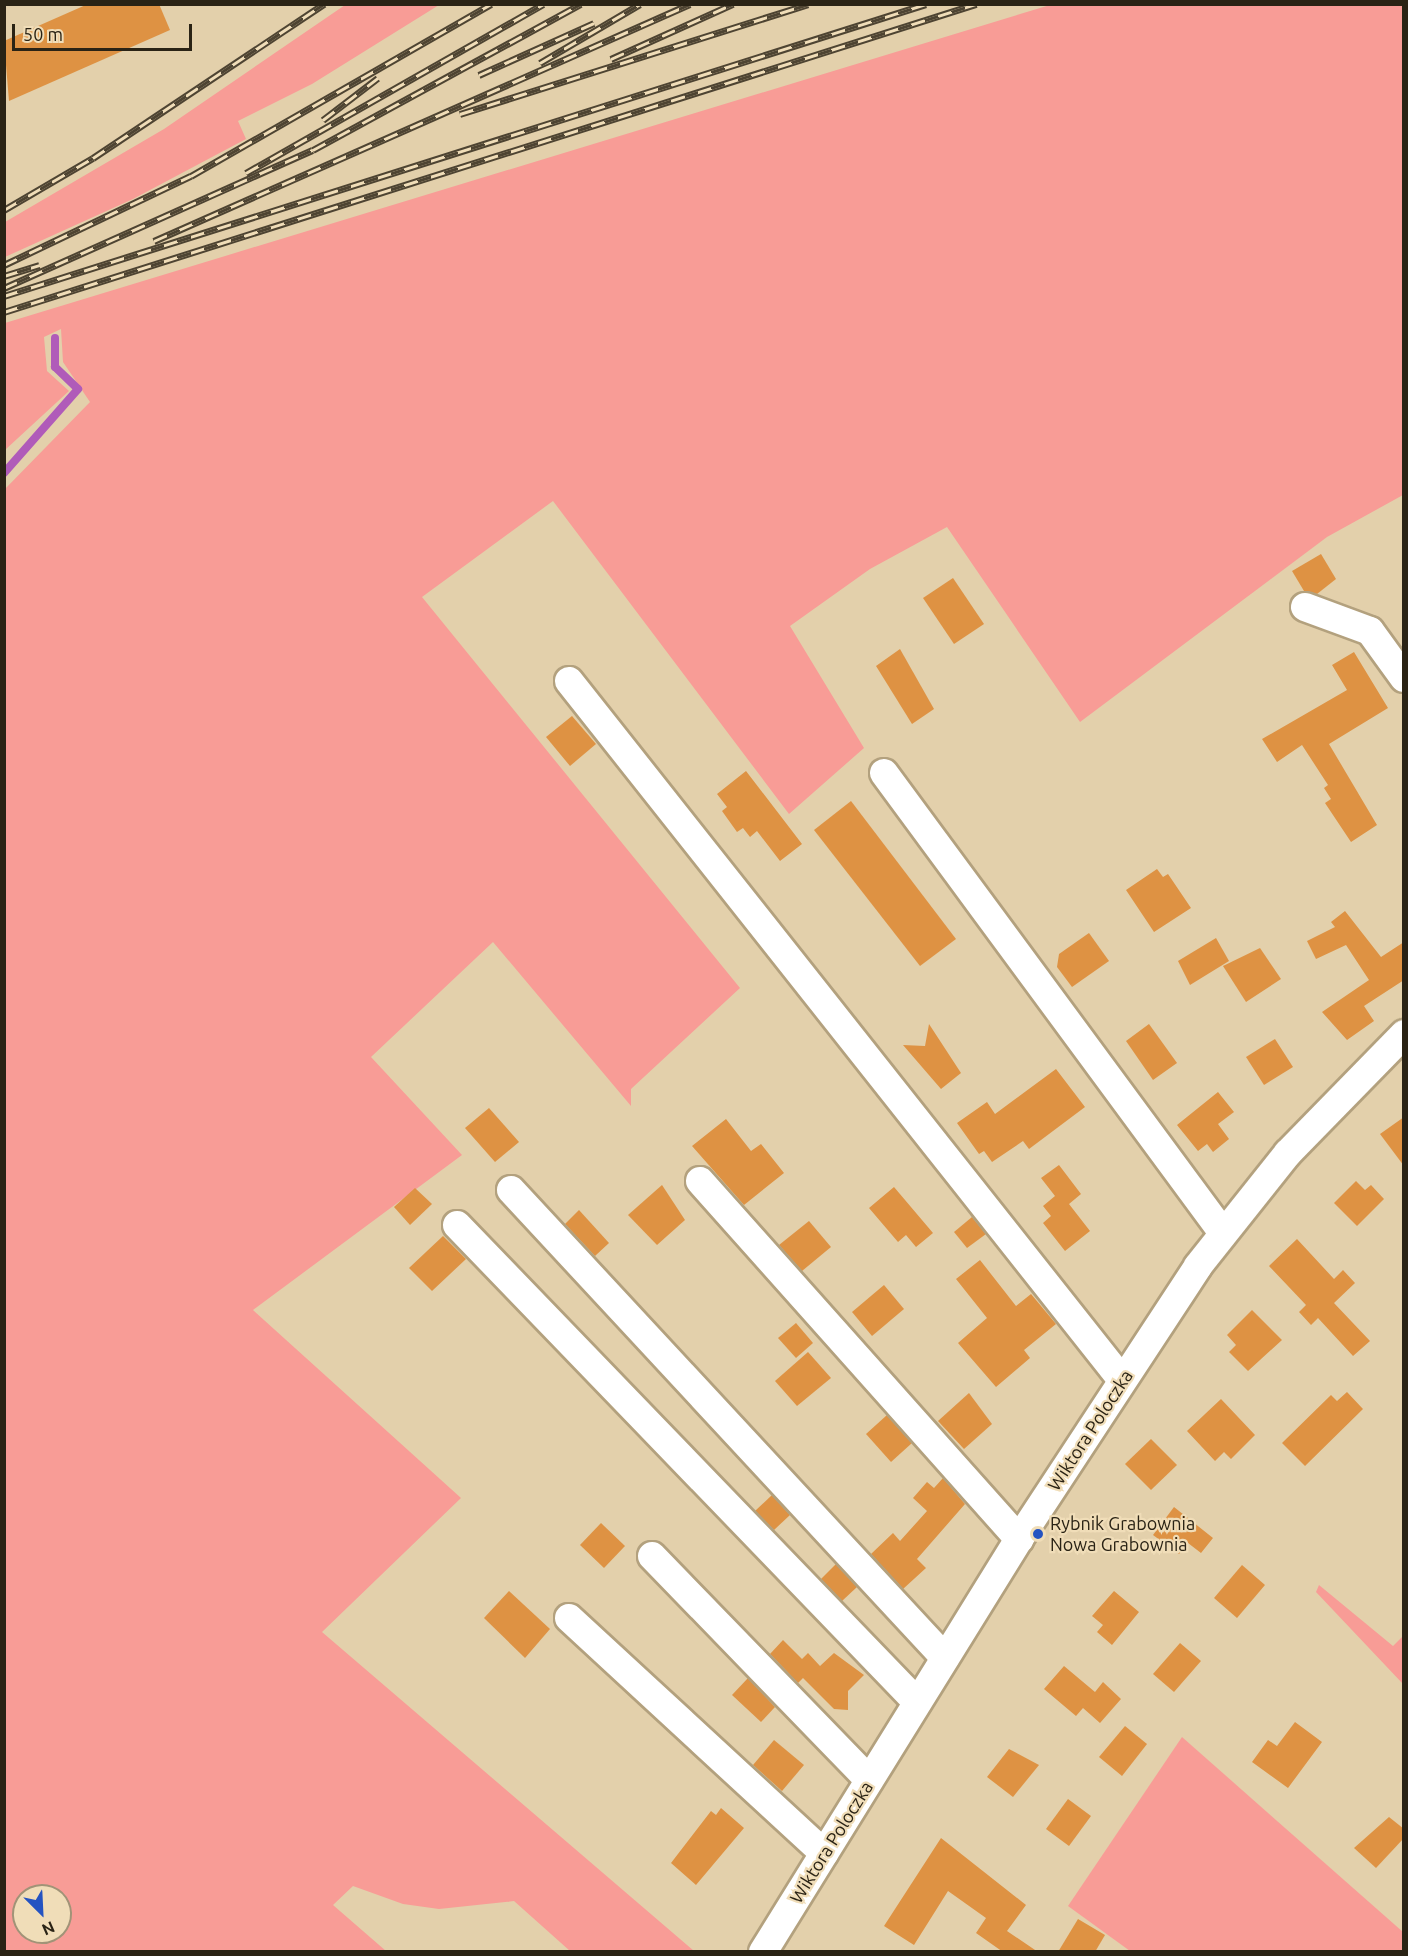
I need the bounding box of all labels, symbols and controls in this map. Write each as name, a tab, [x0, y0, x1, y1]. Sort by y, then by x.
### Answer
scale bar	[15, 12, 195, 50]
text: 50 m	[23, 24, 63, 44]
street label: Wiktora Poloczka	[1043, 1366, 1137, 1494]
place label: Rybnik Grabownia Nowa Grabownia	[1050, 1513, 1195, 1556]
marker: Rybnik Grabownia Nowa Grabownia	[1031, 1527, 1045, 1541]
street label: Wiktora Poloczka	[785, 1777, 877, 1907]
north arrow	[12, 1884, 72, 1944]
text: N	[39, 1918, 58, 1939]

